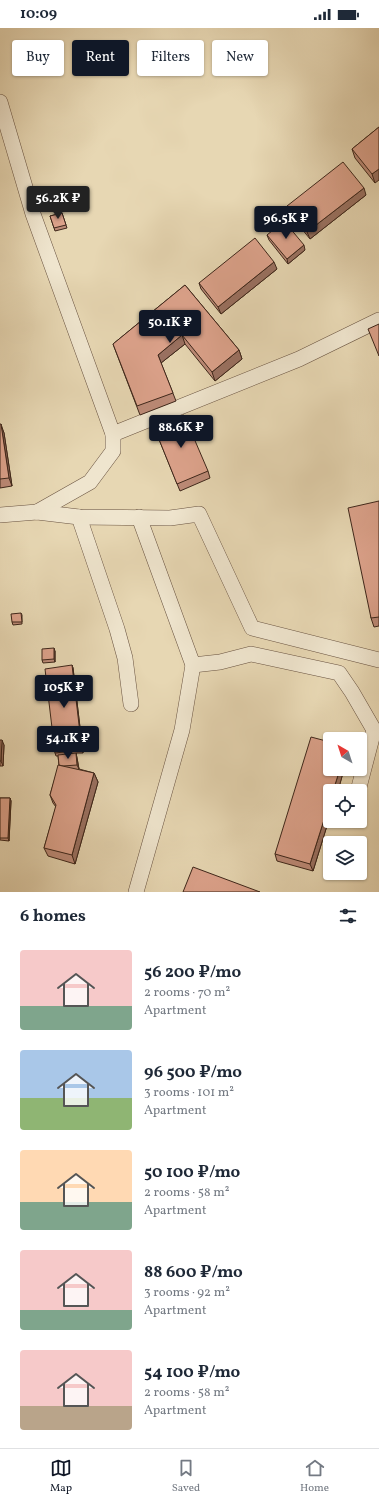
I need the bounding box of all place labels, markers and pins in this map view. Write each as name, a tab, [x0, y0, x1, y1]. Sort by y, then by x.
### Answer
pin: 56.2K ₽	[21, 186, 95, 220]
pin: 96.5K ₽	[249, 206, 323, 240]
pin: 50.1K ₽	[133, 310, 207, 344]
pin: 88.6K ₽	[144, 415, 218, 449]
pin: 105K ₽	[31, 675, 97, 709]
pin: 54.1K ₽	[31, 726, 105, 760]

